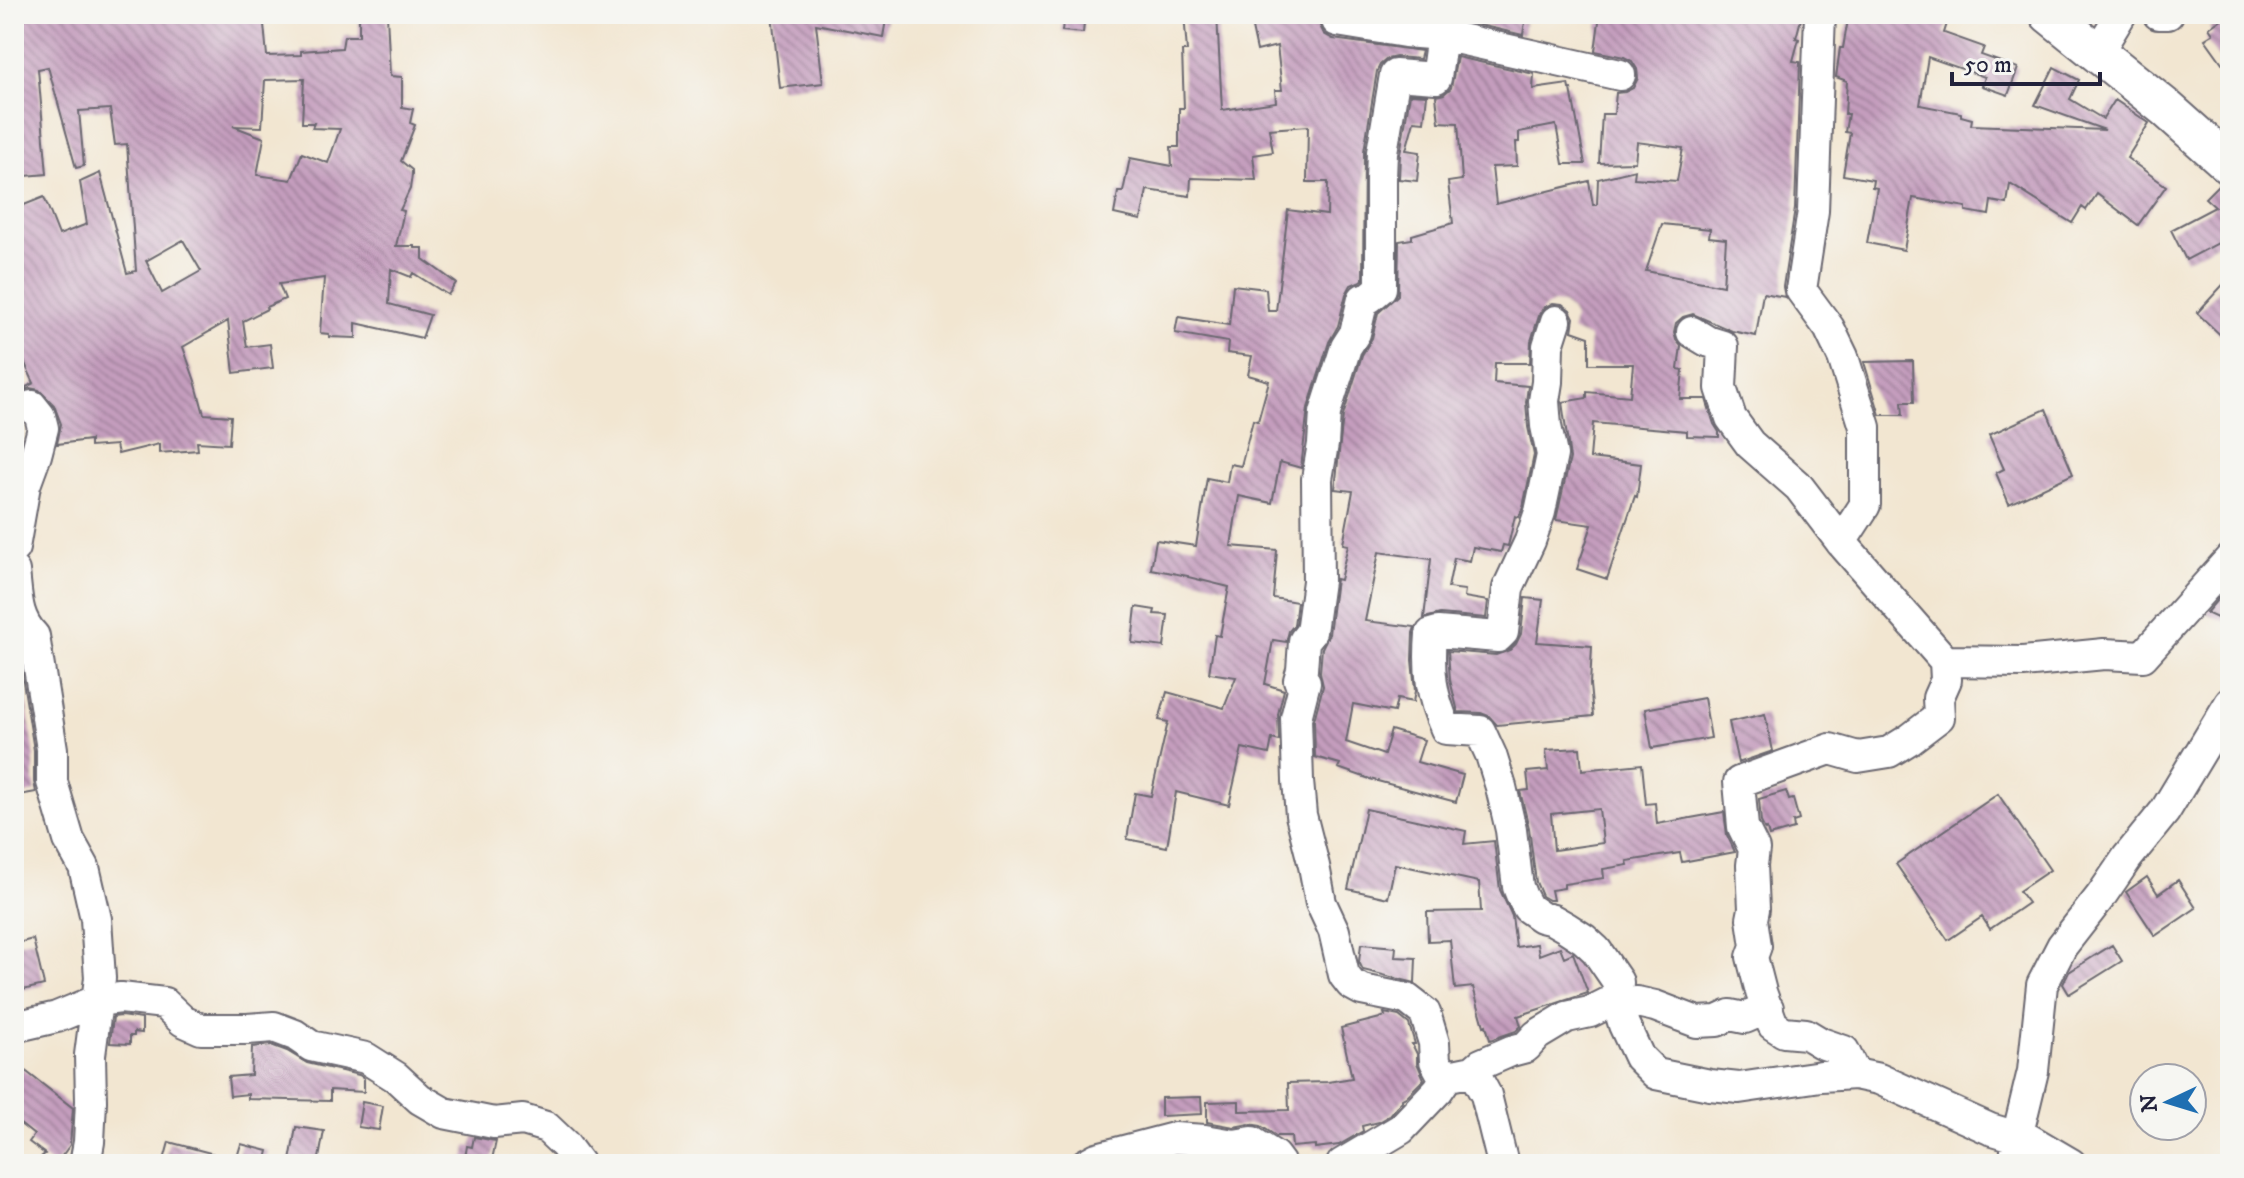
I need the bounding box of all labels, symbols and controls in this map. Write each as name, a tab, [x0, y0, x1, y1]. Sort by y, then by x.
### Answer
scale bar	[1952, 36, 2100, 86]
text: 50 m	[1964, 50, 2012, 80]
north arrow	[2128, 1062, 2208, 1142]
text: N	[2135, 1093, 2164, 1113]

